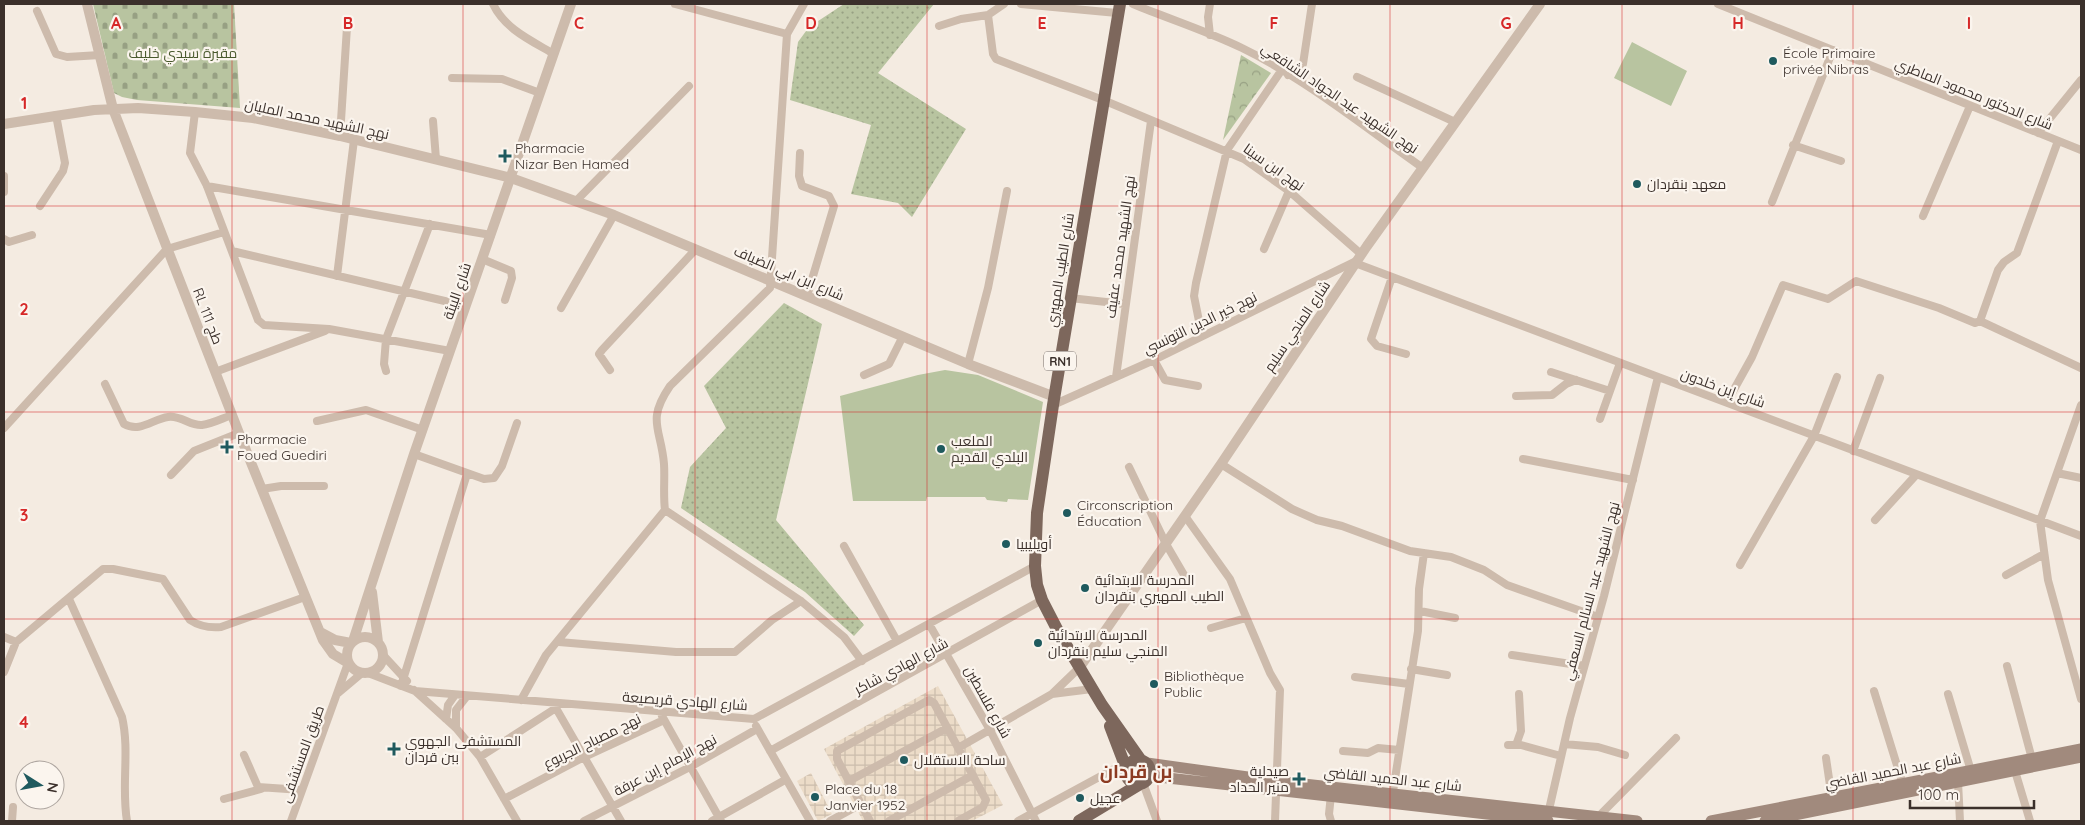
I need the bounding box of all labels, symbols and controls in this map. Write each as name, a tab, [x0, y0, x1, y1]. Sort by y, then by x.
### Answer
text: A	[111, 13, 122, 33]
text: B	[343, 13, 353, 33]
text: C	[574, 13, 584, 33]
text: D	[805, 13, 817, 33]
text: E	[1037, 13, 1047, 33]
text: F	[1270, 13, 1279, 33]
text: G	[1500, 13, 1512, 33]
text: H	[1732, 13, 1744, 33]
text: I	[1967, 13, 1971, 33]
street label: نهج الشهيد عبد الجواد الشافعي	[1256, 39, 1422, 160]
park label: مقبرة سيدي خليف	[129, 44, 237, 65]
place label: École Primaire privée Nibras	[1783, 44, 1876, 78]
street label: شارع الدكتور محمود الماطري	[1891, 54, 2055, 137]
marker: École Primaire privée Nibras	[1767, 55, 1779, 67]
text: 1	[21, 93, 27, 113]
street label: نهج الشهيد محمد المليان	[243, 95, 391, 143]
place label: Pharmacie Nizar Ben Hamed	[515, 139, 629, 173]
street label: نهج ابن سينا	[1240, 139, 1308, 195]
marker: Pharmacie Nizar Ben Hamed	[499, 150, 511, 162]
street label: نهج الشهيد محمد عفيف	[1101, 174, 1139, 320]
place label: معهد بنقردان	[1647, 175, 1726, 193]
marker: معهد بنقردان	[1631, 178, 1643, 190]
street label: شارع الطيب المهيري	[1042, 212, 1081, 329]
street label: شارع ابن ابي الضياف	[730, 242, 847, 307]
street label: شارع البيئة	[439, 260, 475, 322]
street label: شارع المنجي سليم	[1260, 277, 1337, 377]
street label: RL طج 111	[189, 285, 227, 347]
street label: نهج خير الدين التونسي	[1140, 288, 1261, 360]
text: 2	[19, 299, 29, 319]
road number: RN1	[1044, 352, 1076, 371]
street label: شارع إبن خلدون	[1678, 364, 1768, 412]
place label: Pharmacie Foued Guediri	[237, 430, 327, 464]
place label: الملعب البلدي القديم	[951, 432, 1028, 469]
marker: Pharmacie Foued Guediri	[221, 441, 233, 453]
marker: الملعب البلدي القديم	[935, 443, 947, 455]
place label: Circonscription Éducation	[1077, 496, 1173, 530]
street label: نهج الشهيد عبد السالم السعفي	[1558, 500, 1626, 683]
text: 3	[20, 505, 28, 525]
marker: Circonscription Éducation	[1061, 507, 1073, 519]
place label: أويليبيا	[1016, 535, 1052, 553]
marker: أويليبيا	[1000, 538, 1012, 550]
place label: المدرسة الابتدائية الطيب المهيري بنقردان	[1095, 571, 1224, 608]
marker: المدرسة الابتدائية الطيب المهيري بنقردان	[1079, 582, 1091, 594]
place label: المدرسة الابتدائية المنجي سليم بنقردان	[1048, 626, 1168, 663]
street label: شارع الهادي شاكر	[850, 634, 952, 701]
marker: المدرسة الابتدائية المنجي سليم بنقردان	[1032, 637, 1044, 649]
street label: شارع فلسطين	[961, 663, 1015, 741]
place label: Bibliothèque Public	[1164, 667, 1244, 701]
marker: Bibliothèque Public	[1148, 678, 1160, 690]
street label: شارع الهادي قريصيعة	[621, 688, 748, 717]
street label: طريق المستشفى	[276, 703, 328, 805]
street label: نهج مصباح الجربوع	[540, 710, 644, 772]
text: 4	[19, 712, 29, 732]
street label: نهج الإمام إبن عرفة	[610, 730, 720, 801]
place label: المستشفى الجهوي ببن قردان	[405, 732, 521, 766]
marker: المستشفى الجهوي ببن قردان	[387, 742, 401, 756]
street label: شارع عبد الحميد القاضي	[1823, 749, 1963, 795]
place label: ساحة الاستقلال	[914, 751, 1006, 769]
marker: ساحة الاستقلال	[898, 754, 910, 766]
district label: بن قردان	[1100, 759, 1172, 783]
north arrow	[15, 760, 65, 810]
place label: صيدلية منير الحداد	[1230, 762, 1289, 796]
street label: شارع عبد الحميد القاضي	[1323, 763, 1463, 797]
marker: صيدلية منير الحداد	[1293, 773, 1305, 785]
scale bar	[1910, 778, 2034, 810]
place label: Place du 18 Janvier 1952	[825, 780, 906, 814]
text: N	[43, 781, 63, 794]
text: 100 m	[1918, 785, 1959, 804]
place label: عجيل	[1090, 789, 1121, 807]
marker: Place du 18 Janvier 1952	[809, 791, 821, 803]
marker: عجيل	[1074, 792, 1086, 804]

